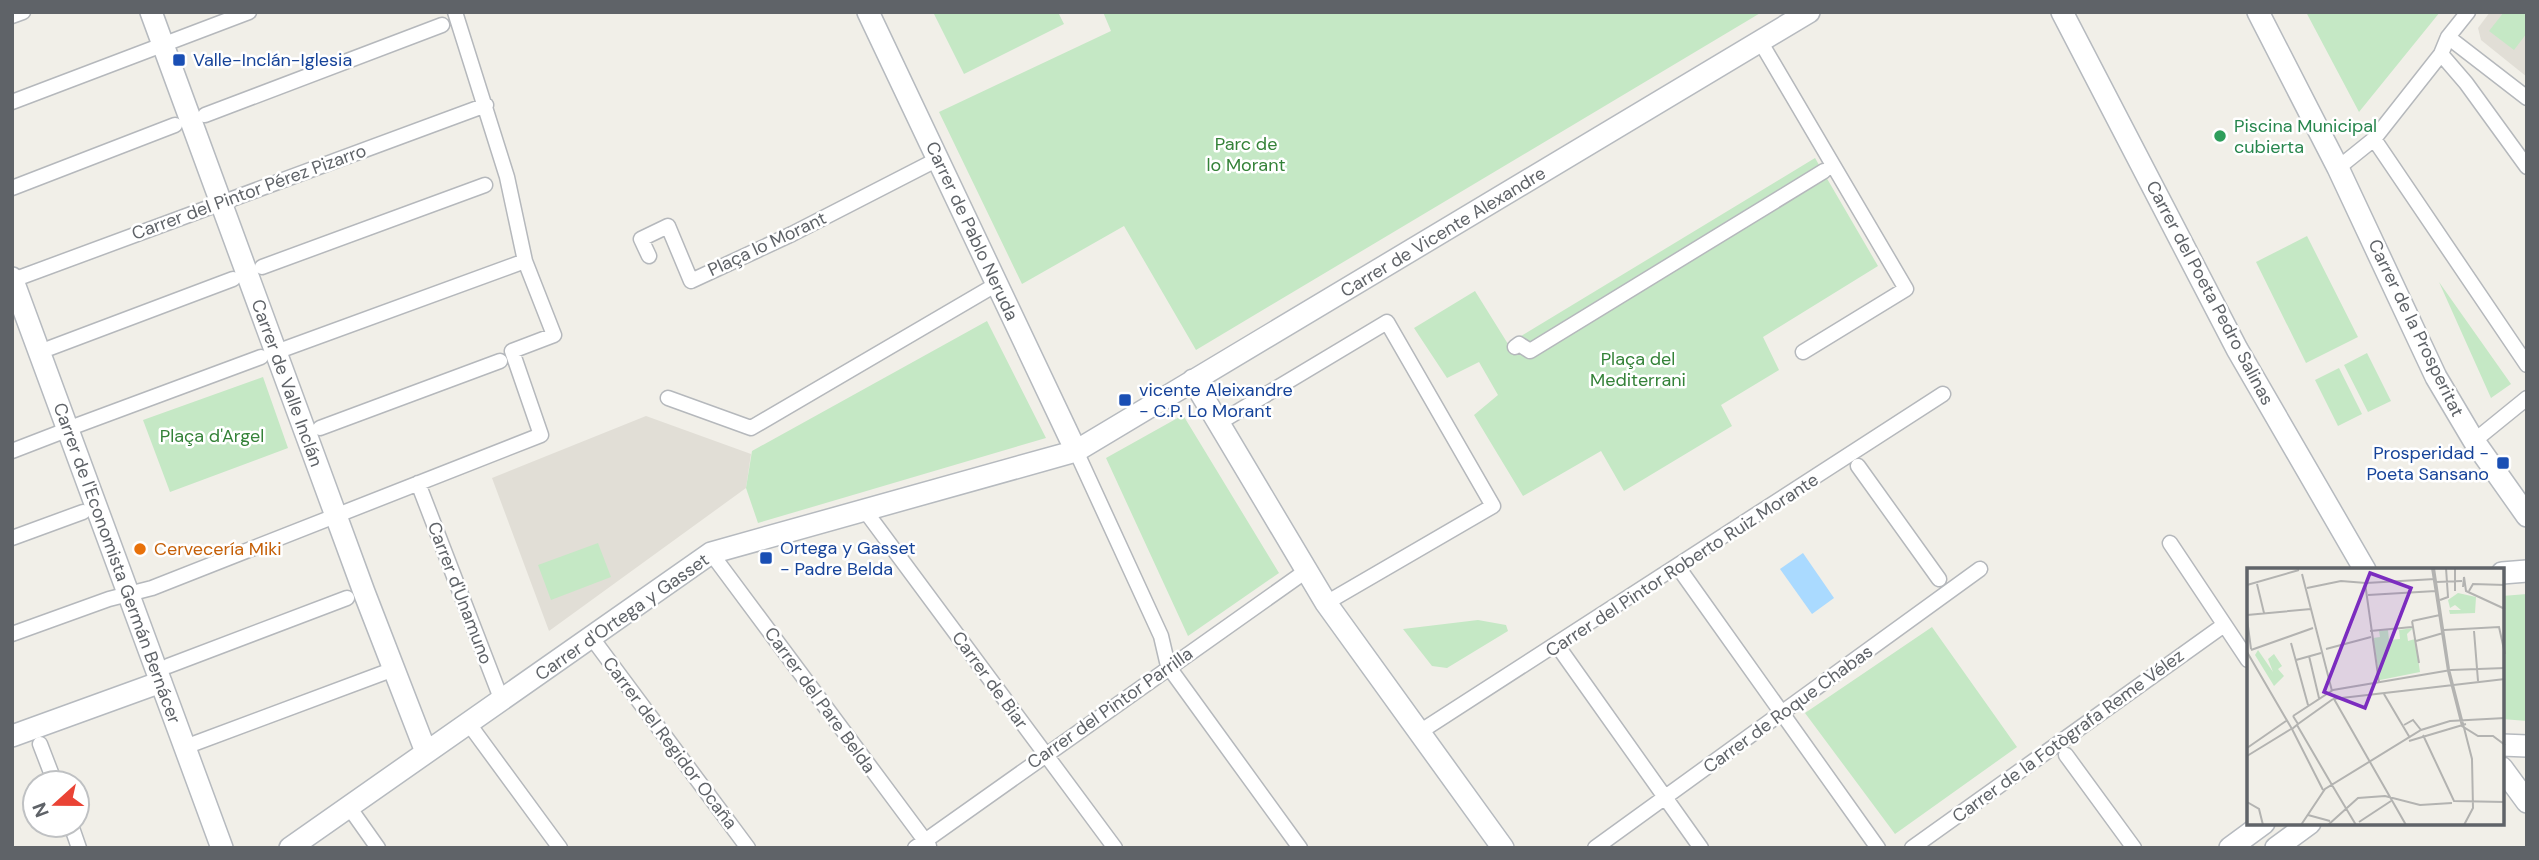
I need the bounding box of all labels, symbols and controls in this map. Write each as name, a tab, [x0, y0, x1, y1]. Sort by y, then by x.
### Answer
place label: Valle-Inclán-Iglesia	[193, 48, 352, 72]
marker: Valle-Inclán-Iglesia	[171, 52, 187, 68]
place label: Piscina Municipal cubierta	[2234, 114, 2377, 159]
marker: Piscina Municipal cubierta	[2212, 128, 2228, 144]
park label: Parc de lo Morant	[1206, 132, 1286, 177]
street label: Carrer del Pintor Pérez Pizarro	[128, 138, 370, 246]
street label: Carrer de Pablo Neruda	[920, 138, 1024, 324]
street label: Carrer de Vicente Alexandre	[1336, 161, 1550, 303]
street label: Carrer del Poeta Pedro Salinas	[2141, 177, 2279, 409]
street label: Plaça lo Morant	[704, 206, 830, 282]
street label: Carrer de la Prosperitat	[2363, 235, 2469, 421]
street label: Carrer de Valle Inclán	[246, 296, 328, 470]
park label: Plaça del Mediterrani	[1590, 347, 1686, 392]
place label: vicente Aleixandre - C.P. Lo Morant	[1139, 378, 1293, 423]
marker: vicente Aleixandre - C.P. Lo Morant	[1117, 392, 1133, 408]
street label: Carrer de l'Economista Germán Bernácer	[48, 399, 187, 727]
park label: Plaça d'Argel	[160, 424, 264, 448]
place label: Prosperidad - Poeta Sansano	[2366, 441, 2489, 486]
marker: Prosperidad - Poeta Sansano	[2495, 455, 2511, 471]
street label: Carrer del Pintor Roberto Ruiz Morante	[1541, 468, 1823, 662]
street label: Carrer d'Unamuno	[422, 518, 498, 668]
place label: Ortega y Gasset - Padre Belda	[780, 536, 915, 581]
place label: Cervecería Miki	[154, 537, 282, 561]
marker: Cervecería Miki	[132, 541, 148, 557]
street label: Carrer d'Ortega y Gasset	[530, 548, 714, 686]
marker: Ortega y Gasset - Padre Belda	[758, 550, 774, 566]
inset map	[2247, 568, 2504, 825]
street label: Carrer del Pare Belda	[759, 622, 881, 778]
street label: Carrer de Biar	[946, 626, 1034, 734]
street label: Carrer de Roque Chabas	[1698, 639, 1878, 779]
street label: Carrer del Pintor Parrilla	[1022, 642, 1198, 774]
street label: Carrer de la Fotògrafa Reme Vélez	[1947, 644, 2189, 828]
street label: Carrer del Regidor Ocaña	[597, 652, 743, 834]
north arrow	[21, 769, 91, 839]
text: N	[26, 799, 55, 821]

